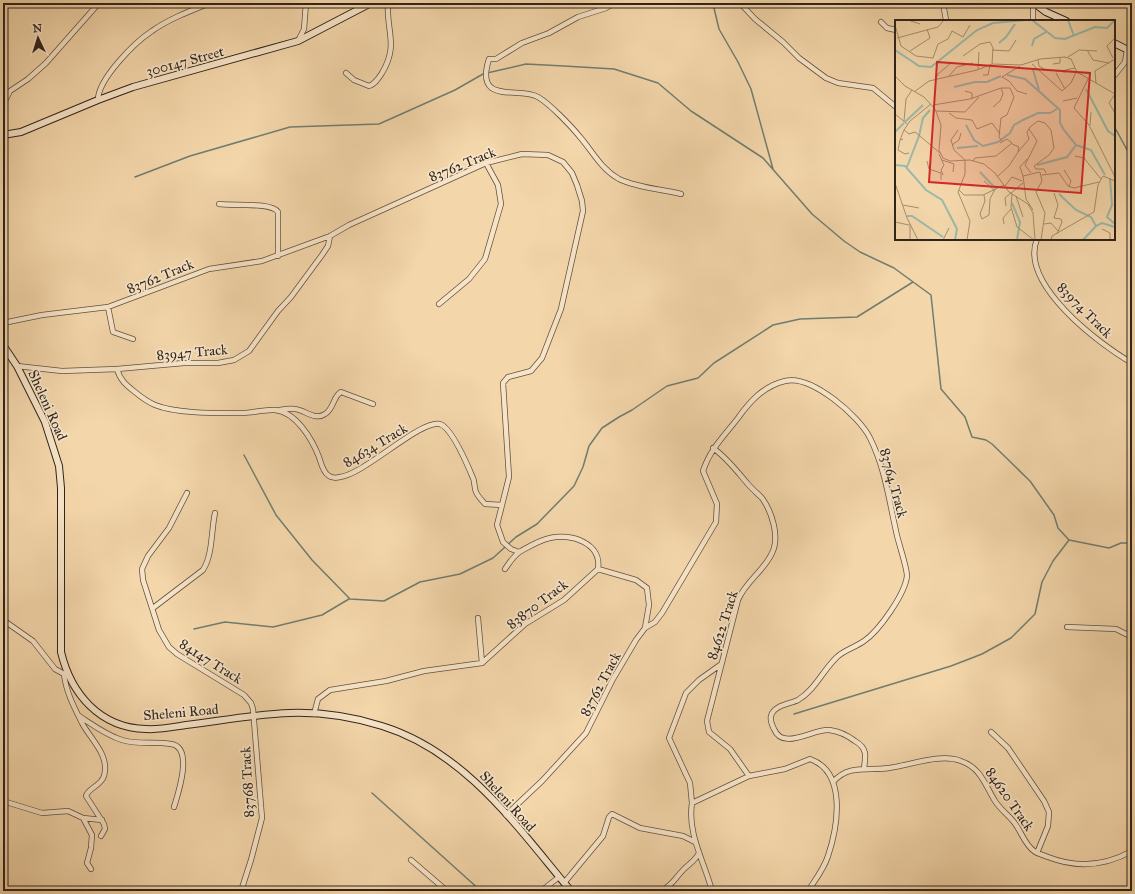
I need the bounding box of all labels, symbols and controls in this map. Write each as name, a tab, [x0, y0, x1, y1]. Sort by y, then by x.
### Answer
north arrow	[18, 18, 58, 58]
inset map	[895, 20, 1115, 240]
text: N	[32, 22, 43, 35]
street label: 300147 Street	[144, 43, 226, 80]
street label: 83762 Track	[426, 143, 498, 186]
street label: 83762 Track	[124, 255, 196, 298]
street label: 83974 Track	[1053, 279, 1116, 342]
street label: 83947 Track	[156, 341, 229, 364]
street label: Sheleni Road	[24, 367, 71, 443]
street label: 84634 Track	[340, 419, 411, 471]
street label: 83764 Track	[876, 446, 911, 520]
street label: 83870 Track	[503, 576, 572, 633]
street label: 84622 Track	[703, 588, 742, 662]
street label: 84147 Track	[176, 635, 246, 688]
street label: 83762 Track	[576, 649, 625, 719]
street label: Sheleni Road	[143, 701, 219, 724]
street label: 83768 Track	[237, 746, 258, 818]
street label: 84620 Track	[982, 764, 1038, 835]
street label: Sheleni Road	[476, 768, 539, 835]

